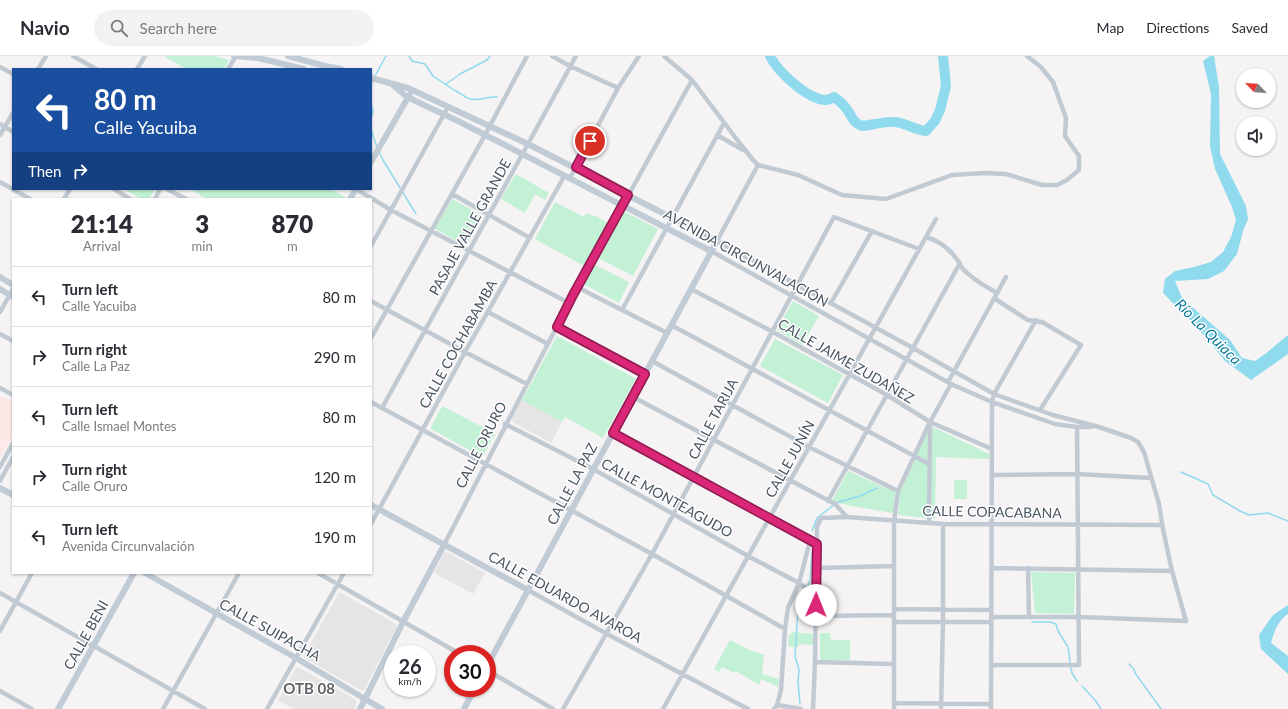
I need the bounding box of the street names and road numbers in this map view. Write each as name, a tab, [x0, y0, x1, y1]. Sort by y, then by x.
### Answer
street label: PASAJE VALLE GRANDE	[425, 156, 514, 298]
street label: AVENIDA CIRCUNVALACIÓN	[661, 205, 832, 310]
street label: CALLE COCHABAMBA	[415, 276, 500, 411]
street label: CALLE JAIME ZUDAÑEZ	[775, 315, 917, 406]
street label: CALLE TARIJA	[684, 375, 741, 462]
street label: CALLE ORURO	[451, 399, 510, 491]
street label: CALLE JUNÍN	[761, 417, 818, 500]
street label: CALLE LA PAZ	[543, 440, 600, 528]
street label: CALLE MONTEAGUDO	[599, 454, 736, 541]
street label: CALLE COPACABANA	[922, 502, 1062, 521]
street label: CALLE EDUARDO AVAROA	[486, 547, 645, 646]
street label: CALLE SUIPACHA	[217, 595, 324, 665]
street label: CALLE BENI	[60, 597, 112, 672]

